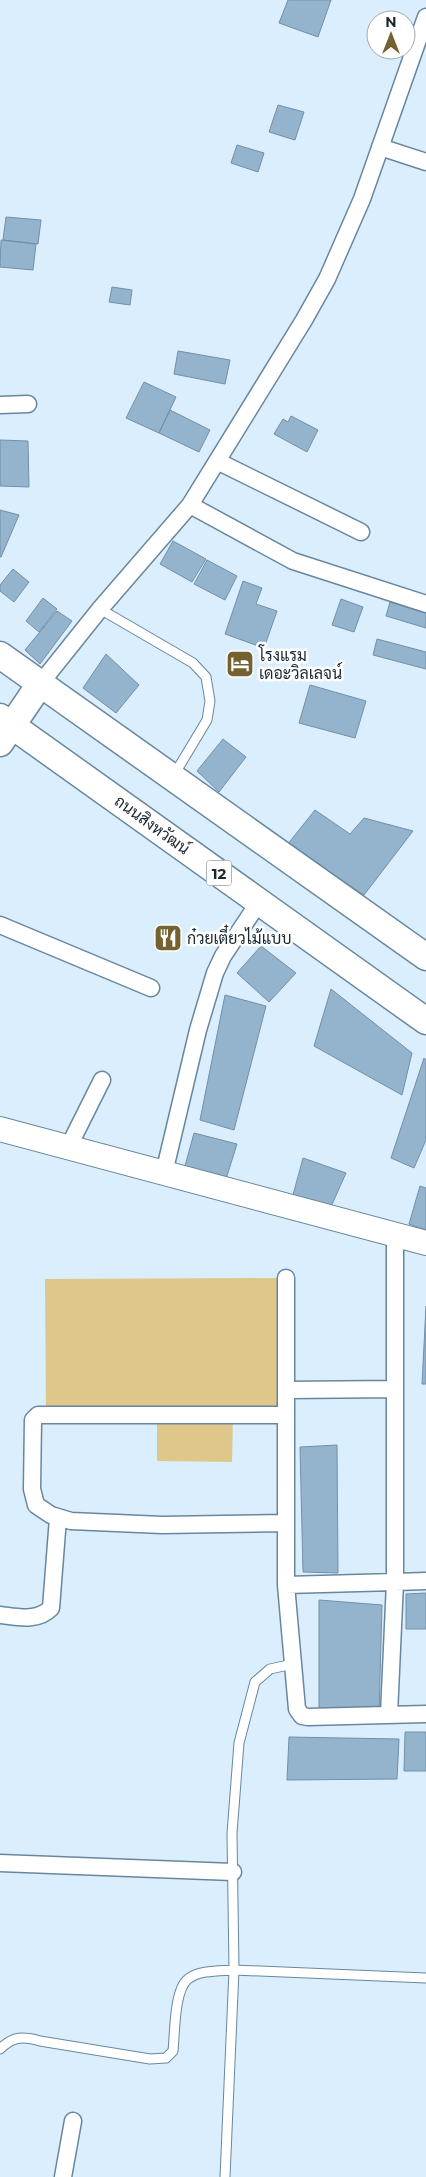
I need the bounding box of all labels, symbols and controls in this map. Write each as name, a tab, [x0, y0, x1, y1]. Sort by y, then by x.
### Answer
north arrow	[366, 10, 416, 60]
text: N	[385, 13, 397, 31]
place label: โรงแรม เดอะวิลเลจน์	[258, 644, 342, 683]
hotel icon: โรงแรม เดอะวิลเลจน์	[225, 649, 255, 679]
street label: ถนนสิงหวัฒน์	[111, 789, 195, 859]
road number: 12	[206, 860, 232, 886]
restaurant icon: ก๋วยเตี๋ยวไม้แบบ	[153, 923, 183, 953]
place label: ก๋วยเตี๋ยวไม้แบบ	[187, 924, 292, 948]

